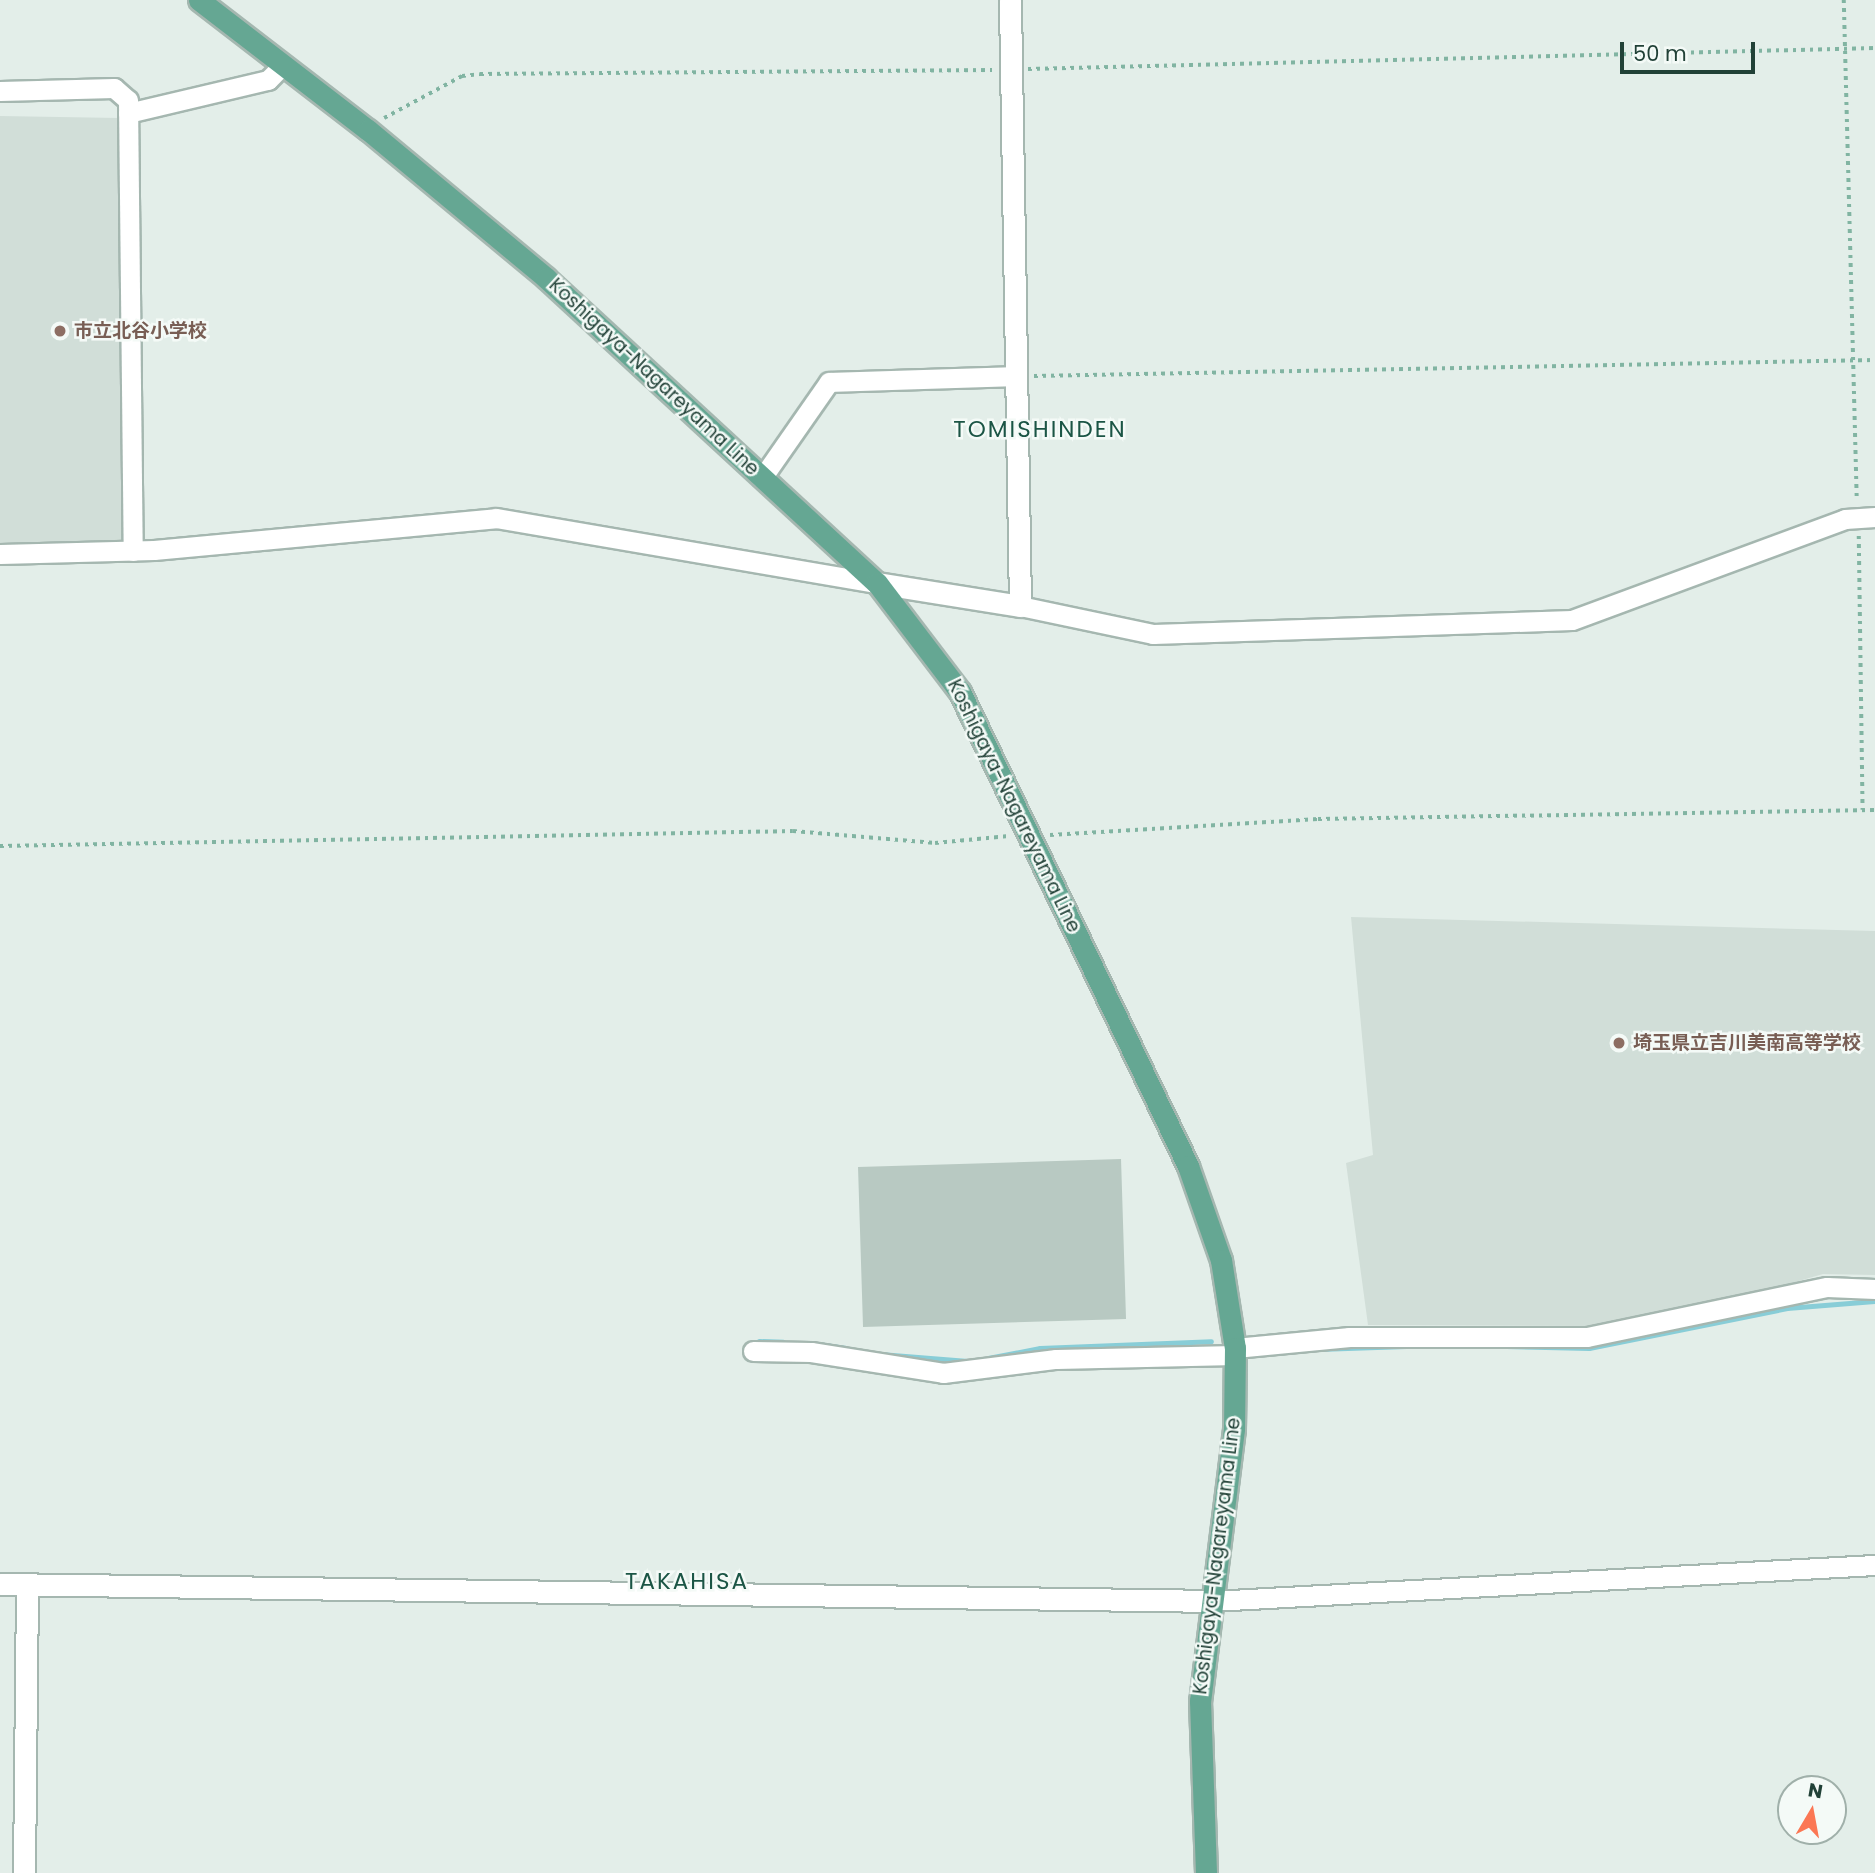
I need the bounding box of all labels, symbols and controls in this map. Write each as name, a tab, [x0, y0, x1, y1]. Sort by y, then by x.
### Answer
scale bar	[1623, 28, 1758, 72]
text: 50 m	[1633, 39, 1687, 68]
street label: Koshigaya-Nagareyama Line	[544, 274, 764, 480]
place label: 市立北谷小学校	[74, 320, 207, 342]
marker: 市立北谷小学校	[52, 323, 68, 339]
district label: TOMISHINDEN	[955, 415, 1125, 443]
street label: Koshigaya-Nagareyama Line	[943, 676, 1085, 936]
place label: 埼玉県立吉川美南高等学校	[1633, 1032, 1861, 1054]
marker: 埼玉県立吉川美南高等学校	[1611, 1035, 1627, 1051]
street label: Koshigaya-Nagareyama Line	[1189, 1416, 1245, 1696]
district label: TAKAHISA	[626, 1567, 748, 1595]
north arrow	[1777, 1775, 1847, 1845]
text: N	[1806, 1776, 1825, 1805]

